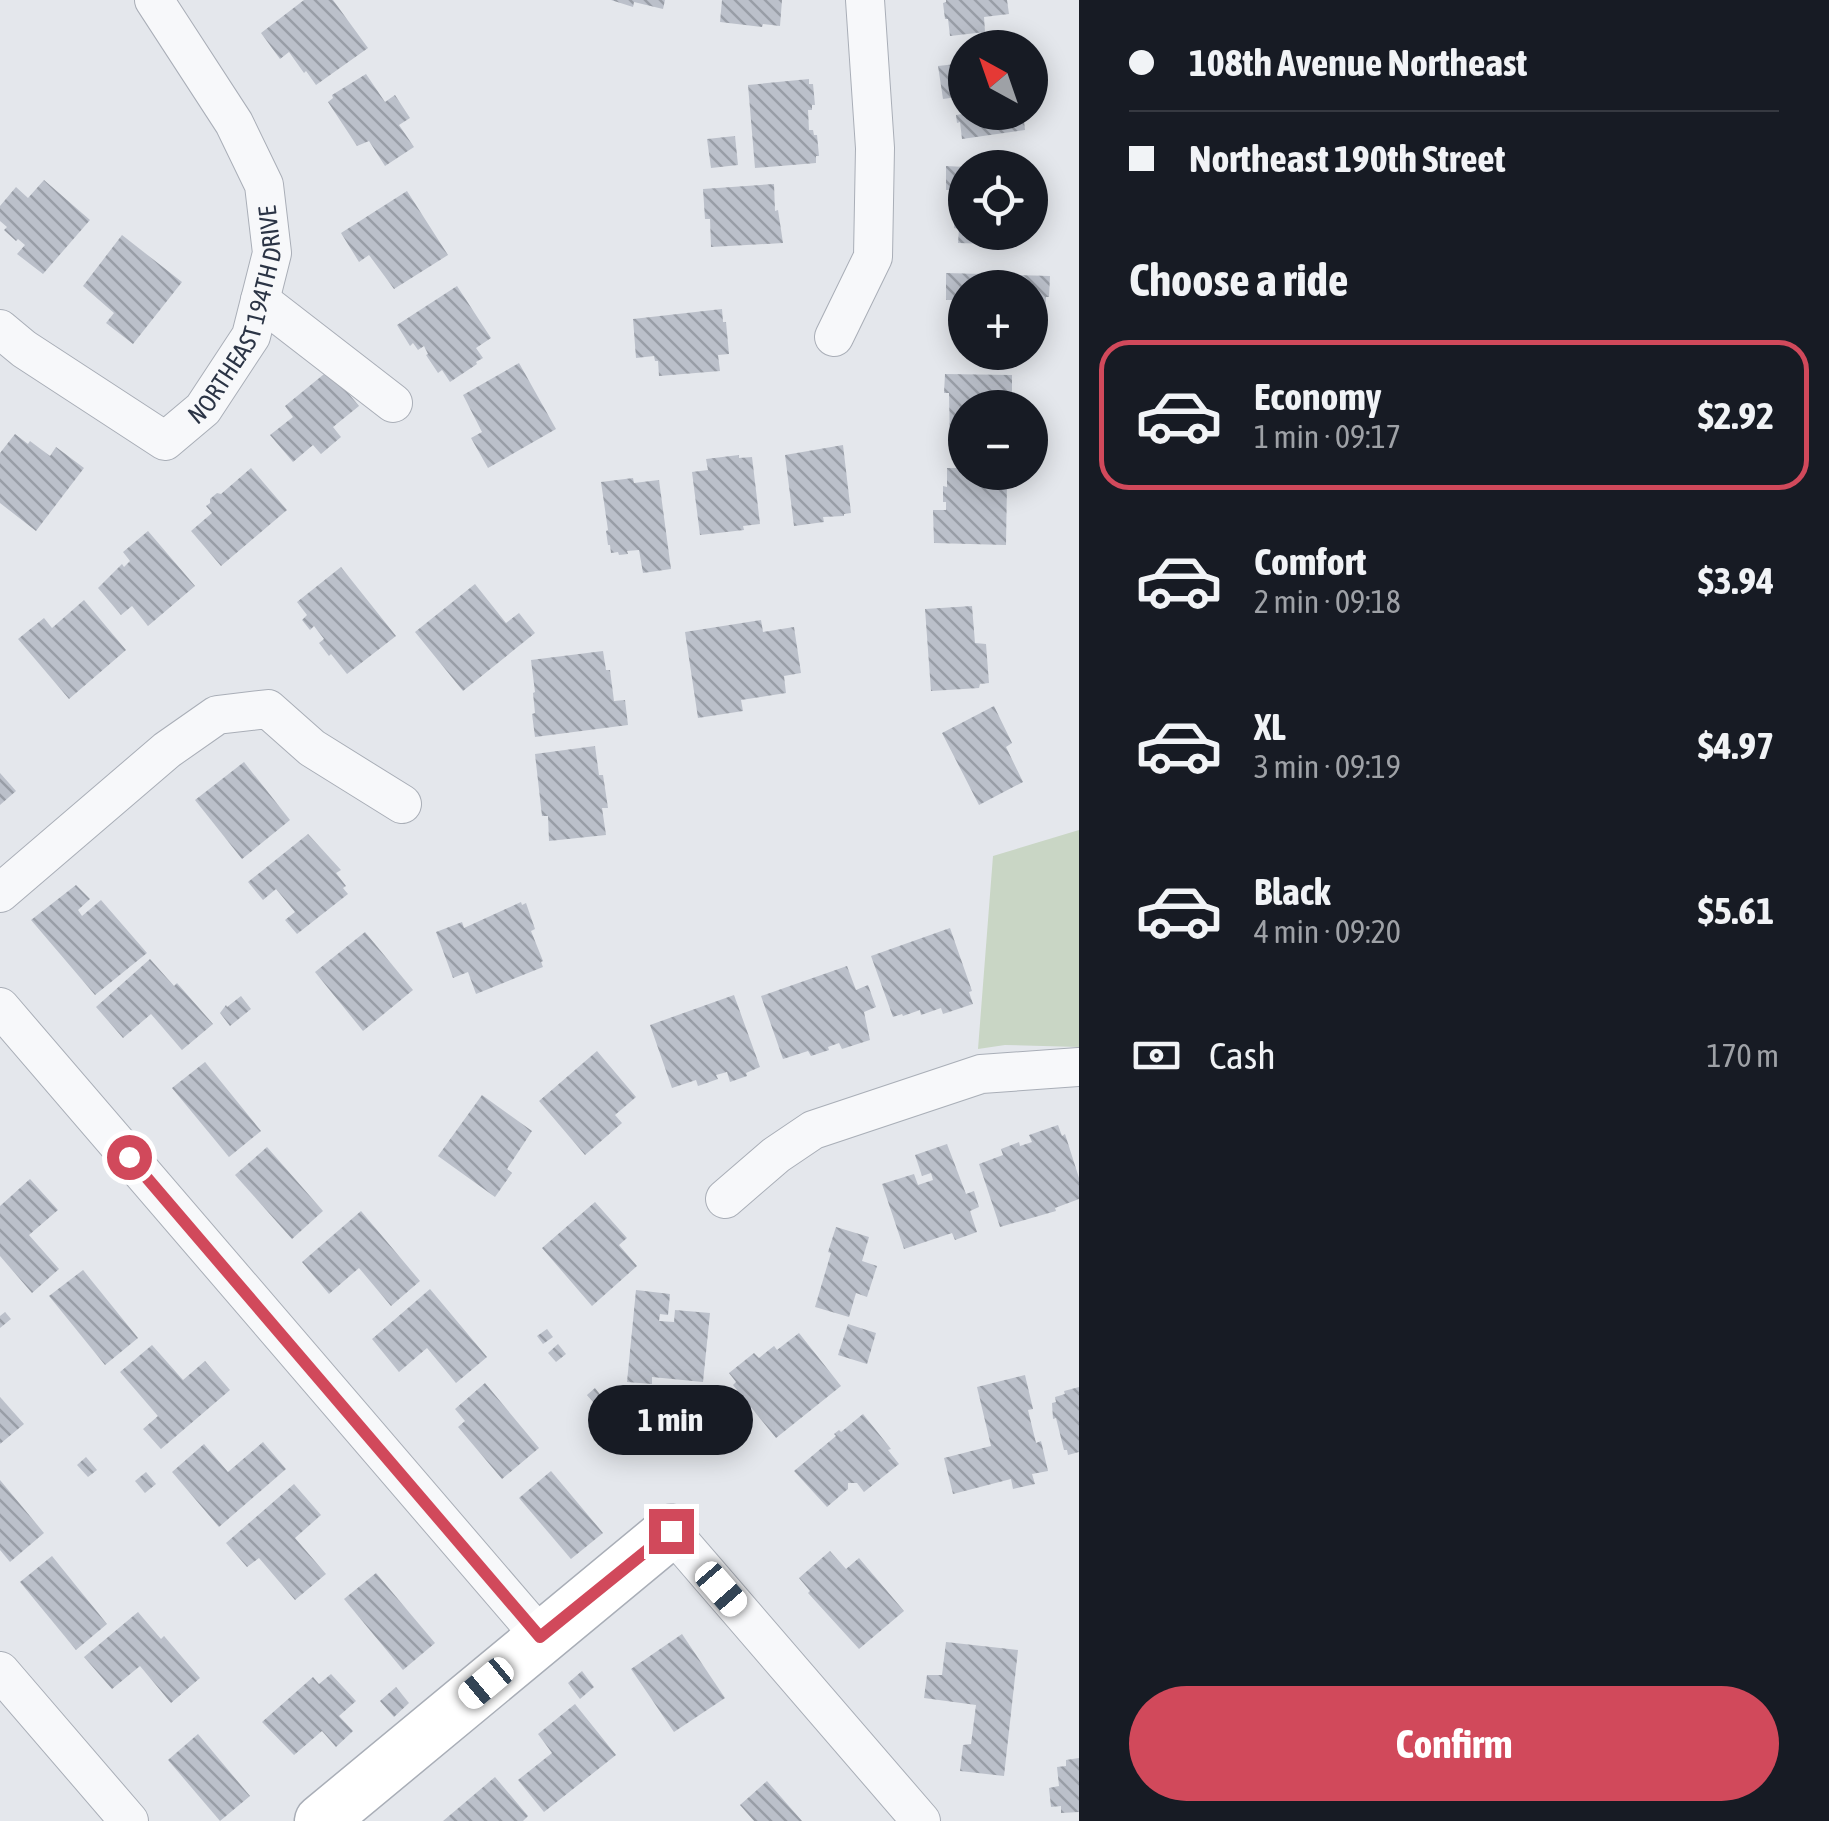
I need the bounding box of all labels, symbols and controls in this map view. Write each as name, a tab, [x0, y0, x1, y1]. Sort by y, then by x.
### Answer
north arrow	[948, 30, 1048, 130]
map controls	[948, 30, 1048, 490]
text: 108th Avenue Northeast	[1189, 41, 1527, 84]
text: Northeast 190th Street	[1189, 137, 1506, 180]
button: locate	[948, 150, 1048, 250]
street label: NORTHEAST 194TH DRIVE	[183, 204, 287, 429]
text: Choose a ride	[1129, 254, 1348, 306]
button: +	[948, 270, 1048, 370]
icon: car	[1134, 370, 1224, 460]
text: Economy	[1254, 375, 1381, 418]
button: −	[948, 390, 1048, 490]
text: $2.92	[1698, 394, 1774, 437]
text: 1 min · 09:17	[1254, 418, 1401, 455]
icon: car	[1134, 535, 1224, 625]
text: Comfort	[1254, 540, 1366, 583]
text: $3.94	[1698, 559, 1774, 602]
text: 2 min · 09:18	[1254, 583, 1401, 620]
icon: car	[1134, 700, 1224, 790]
text: XL	[1254, 705, 1286, 748]
text: $4.97	[1698, 724, 1774, 767]
text: 3 min · 09:19	[1254, 748, 1401, 785]
icon: car	[1134, 865, 1224, 955]
text: Black	[1254, 870, 1331, 913]
text: $5.61	[1698, 889, 1774, 932]
text: 4 min · 09:20	[1254, 913, 1401, 950]
icon: cash	[1129, 1028, 1184, 1083]
text: Cash	[1209, 1034, 1276, 1077]
text: 170 m	[1706, 1037, 1779, 1074]
route start	[107, 1135, 152, 1180]
callout: 1 min	[588, 1386, 754, 1456]
text: 1 min	[638, 1401, 703, 1438]
route end	[649, 1509, 694, 1554]
car	[690, 1557, 752, 1621]
car	[453, 1652, 519, 1714]
button: Confirm	[1129, 1686, 1779, 1801]

